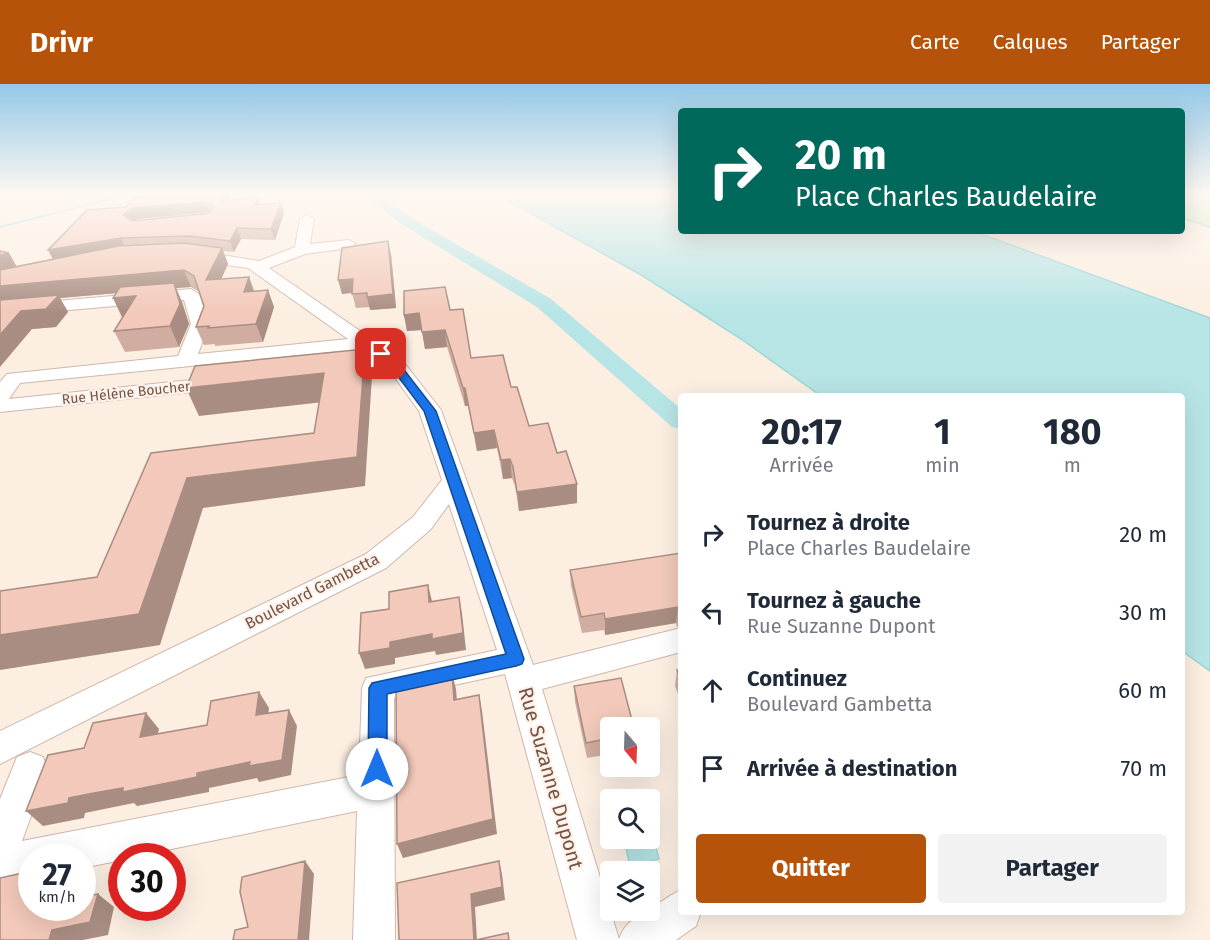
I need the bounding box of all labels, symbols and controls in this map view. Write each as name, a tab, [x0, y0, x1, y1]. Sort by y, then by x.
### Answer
text: Drivr	[30, 26, 93, 59]
text: Carte	[910, 29, 960, 55]
text: Calques	[993, 29, 1068, 55]
text: Partager	[1101, 29, 1180, 55]
text: 20 m	[795, 130, 887, 180]
icon: right	[696, 132, 774, 210]
text: Place Charles Baudelaire	[795, 181, 1097, 213]
pin	[355, 328, 406, 379]
icon: arrive	[364, 337, 397, 370]
street label: Rue Hélène Boucher	[61, 378, 192, 408]
text: 20:17	[761, 410, 842, 454]
text: 1	[934, 410, 951, 454]
text: 180	[1043, 410, 1102, 454]
text: Arrivée	[770, 453, 834, 477]
text: min	[925, 453, 960, 477]
text: m	[1064, 453, 1081, 477]
text: Tournez à droite	[747, 509, 910, 536]
icon: right	[696, 518, 729, 551]
text: 20 m	[1119, 521, 1167, 548]
text: Place Charles Baudelaire	[747, 536, 971, 560]
street label: Boulevard Gambetta	[242, 549, 382, 633]
text: Tournez à gauche	[747, 587, 921, 614]
icon: left	[696, 596, 729, 629]
text: 30 m	[1119, 599, 1167, 626]
text: Rue Suzanne Dupont	[747, 614, 935, 638]
text: Continuez	[747, 665, 847, 692]
icon: ahead	[696, 674, 729, 707]
text: 60 m	[1118, 677, 1167, 704]
street label: Rue Suzanne Dupont	[513, 684, 589, 873]
text: Boulevard Gambetta	[747, 692, 932, 716]
north arrow	[600, 717, 660, 777]
map controls	[600, 717, 660, 921]
position arrow	[345, 737, 409, 801]
icon: arrive	[696, 752, 729, 785]
text: Arrivée à destination	[747, 755, 957, 782]
text: 70 m	[1121, 755, 1167, 782]
button: search	[600, 789, 660, 849]
button: Quitter	[696, 834, 926, 903]
button: Partager	[938, 834, 1167, 903]
speed limit sign: 30	[108, 843, 186, 921]
text: 27	[42, 857, 72, 893]
button: layers	[600, 861, 660, 921]
text: km/h	[38, 888, 76, 906]

